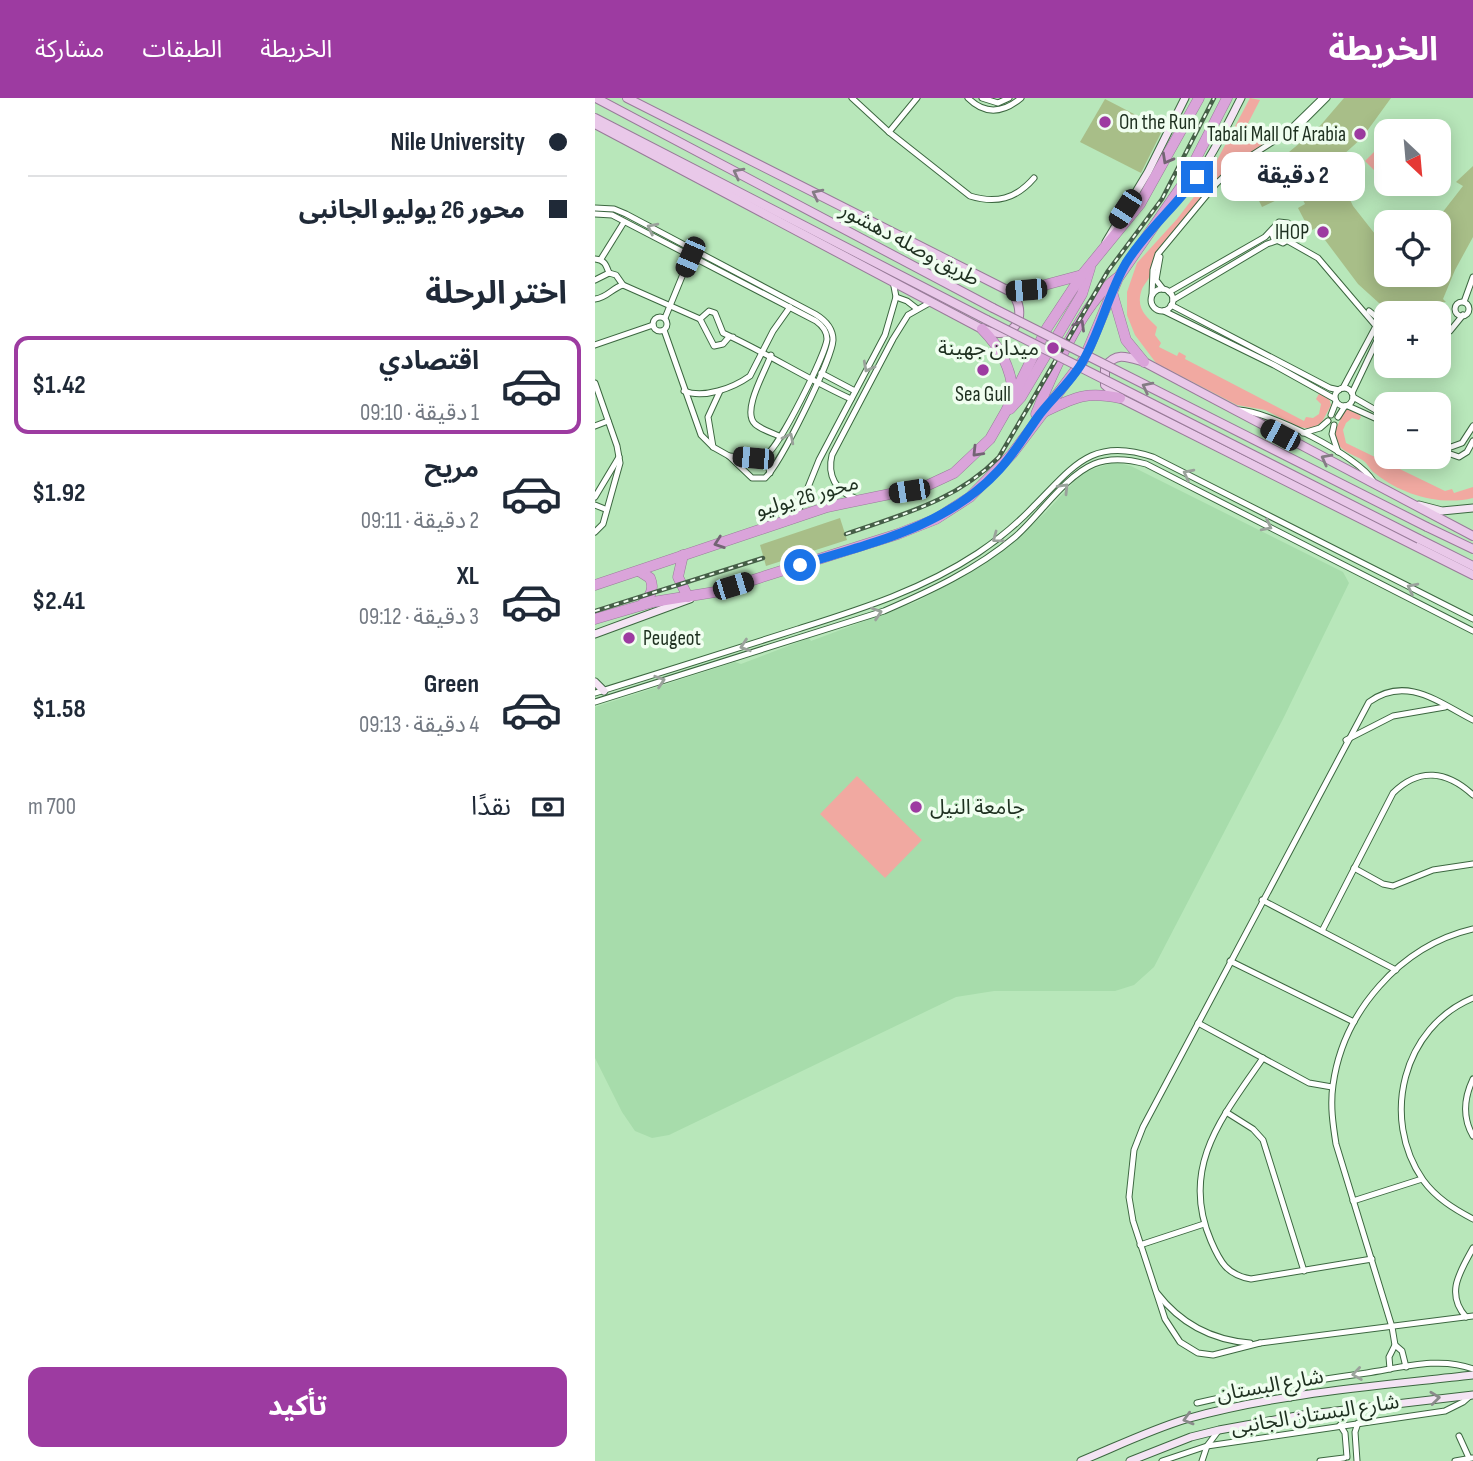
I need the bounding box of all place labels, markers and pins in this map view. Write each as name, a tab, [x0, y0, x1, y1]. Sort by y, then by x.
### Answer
place label: On the Run	[1119, 110, 1196, 135]
marker: On the Run	[1097, 114, 1113, 130]
place label: Tabali Mall Of Arabia	[1207, 122, 1346, 147]
marker: Tabali Mall Of Arabia	[1352, 126, 1368, 142]
place label: IHOP	[1275, 220, 1309, 245]
marker: IHOP	[1315, 224, 1331, 240]
place label: ميدان جهينة	[938, 336, 1039, 361]
marker: ميدان جهينة	[1045, 340, 1061, 356]
marker: Sea Gull	[975, 362, 991, 378]
place label: Sea Gull	[955, 382, 1011, 407]
place label: Peugeot	[643, 626, 701, 651]
marker: Peugeot	[621, 630, 637, 646]
place label: جامعة النيل	[930, 795, 1025, 820]
marker: جامعة النيل	[908, 799, 924, 815]

